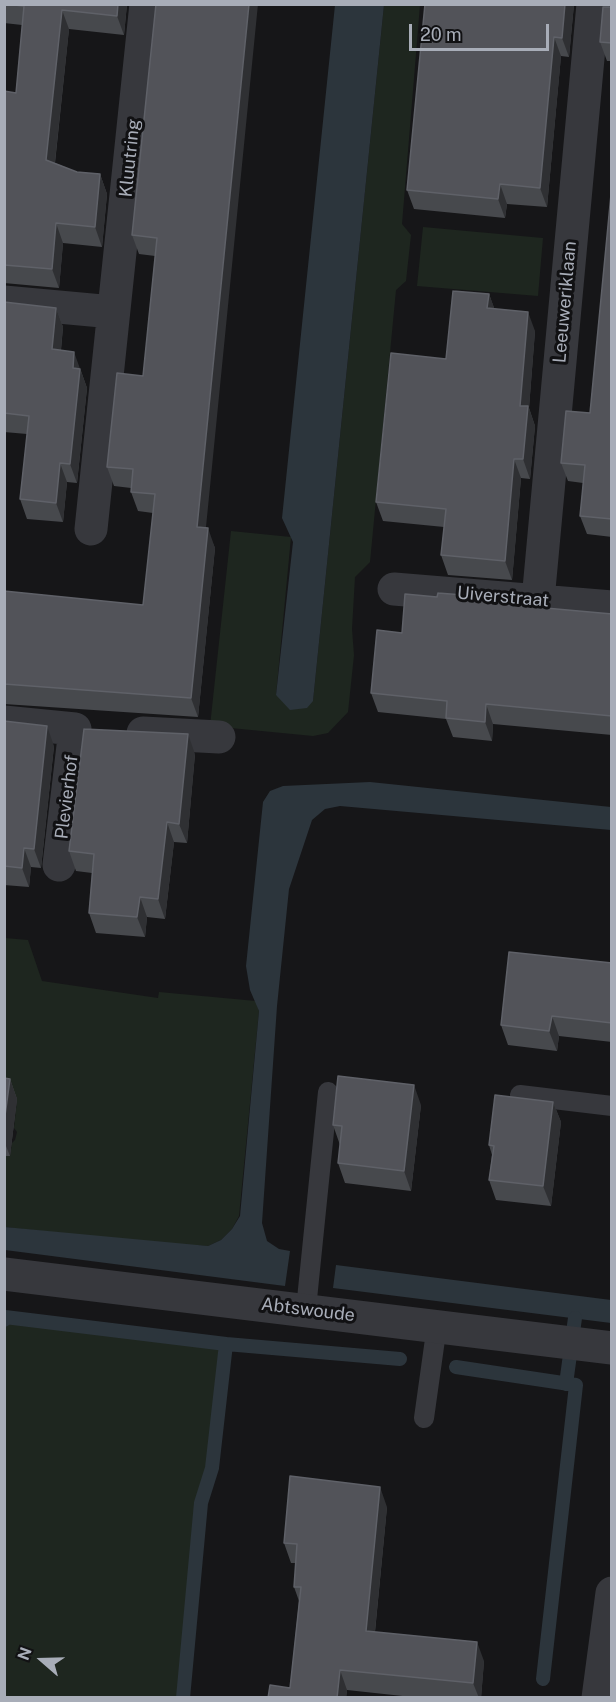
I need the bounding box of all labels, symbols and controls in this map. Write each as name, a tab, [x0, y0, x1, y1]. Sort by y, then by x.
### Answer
scale bar	[412, 12, 552, 50]
text: 20 m	[420, 24, 462, 45]
street label: Kluutring	[115, 118, 145, 198]
street label: Leeuweriklaan	[549, 240, 581, 364]
street label: Uiverstraat	[456, 582, 550, 612]
street label: Plevierhof	[51, 754, 83, 840]
street label: Abtswoude	[260, 1294, 356, 1326]
north arrow	[12, 1630, 72, 1690]
text: N	[14, 1645, 36, 1663]

